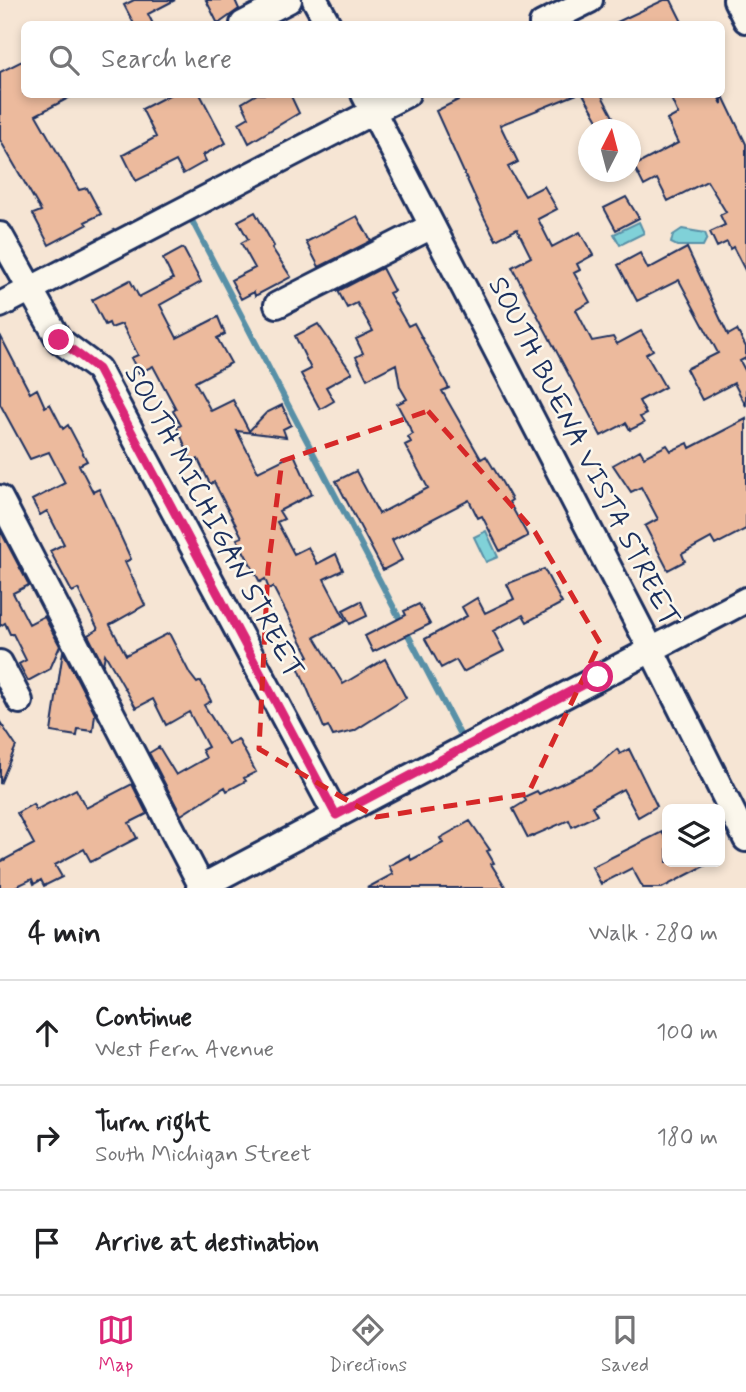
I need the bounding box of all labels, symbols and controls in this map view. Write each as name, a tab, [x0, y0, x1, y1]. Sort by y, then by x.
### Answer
search box	[21, 21, 725, 98]
icon: search	[45, 41, 83, 79]
text: Search here	[101, 43, 232, 77]
north arrow	[578, 119, 641, 182]
street label: SOUTH BUENA VISTA STREET	[478, 271, 688, 633]
route end	[43, 324, 74, 355]
street label: SOUTH MICHIGAN STREET	[114, 359, 312, 685]
route start	[582, 661, 613, 692]
map controls	[662, 804, 725, 867]
button: layers	[662, 804, 725, 867]
text: 4 min	[28, 914, 101, 953]
text: Walk · 280 m	[588, 919, 718, 949]
text: Continue	[95, 1001, 192, 1035]
icon: ahead	[28, 1014, 66, 1052]
text: 100 m	[656, 1018, 718, 1048]
text: West Fern Avenue	[95, 1035, 274, 1065]
text: Turn right	[95, 1106, 211, 1140]
icon: right	[28, 1119, 66, 1157]
text: 180 m	[657, 1123, 718, 1153]
text: South Michigan Street	[95, 1140, 312, 1170]
icon: arrive	[28, 1224, 66, 1262]
text: Arrive at destination	[95, 1226, 319, 1260]
tab: Map	[97, 1311, 135, 1378]
tab: Directions	[329, 1311, 407, 1378]
tab: Saved	[601, 1311, 649, 1378]

